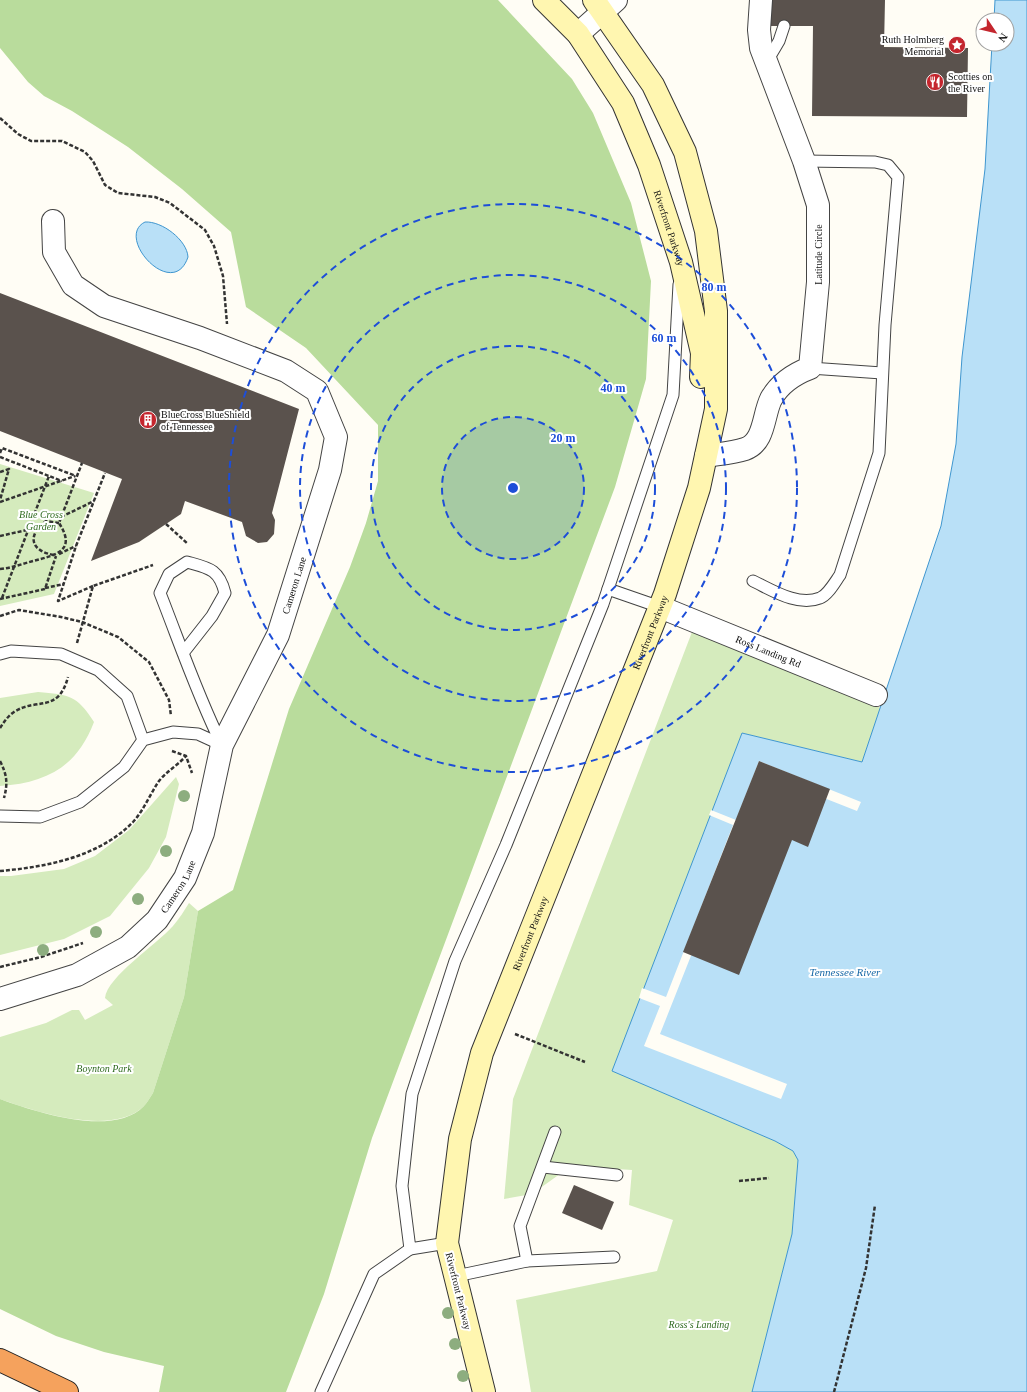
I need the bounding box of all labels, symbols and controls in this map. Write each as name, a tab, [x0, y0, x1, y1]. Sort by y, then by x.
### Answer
north arrow	[975, 12, 1015, 52]
text: N	[996, 31, 1010, 44]
place label: Ruth Holmberg Memorial	[882, 34, 944, 57]
place icon: Ruth Holmberg Memorial	[947, 35, 967, 55]
place label: Scotties on the River	[948, 71, 992, 94]
restaurant icon: Scotties on the River	[925, 72, 945, 92]
street label: Riverfront Parkway	[652, 189, 687, 267]
street label: Latitude Circle	[813, 224, 824, 285]
text: 80 m	[702, 280, 727, 294]
text: 60 m	[652, 331, 677, 345]
text: 40 m	[601, 381, 626, 395]
place label: BlueCross BlueShield of Tennessee	[161, 409, 250, 432]
building icon: BlueCross BlueShield of Tennessee	[138, 410, 158, 430]
text: 20 m	[551, 431, 576, 445]
centre of rings	[506, 481, 520, 495]
park label: Blue Cross Garden	[19, 509, 63, 532]
street label: Cameron Lane	[280, 555, 308, 615]
street label: Riverfront Parkway	[630, 594, 670, 671]
street label: Ross Landing Rd	[734, 633, 802, 670]
street label: Cameron Lane	[158, 858, 198, 915]
street label: Riverfront Parkway	[510, 895, 550, 972]
water label: Tennessee River	[810, 966, 881, 978]
park label: Boynton Park	[76, 1063, 132, 1074]
street label: Riverfront Parkway	[444, 1251, 473, 1331]
park label: Ross's Landing	[668, 1319, 729, 1330]

